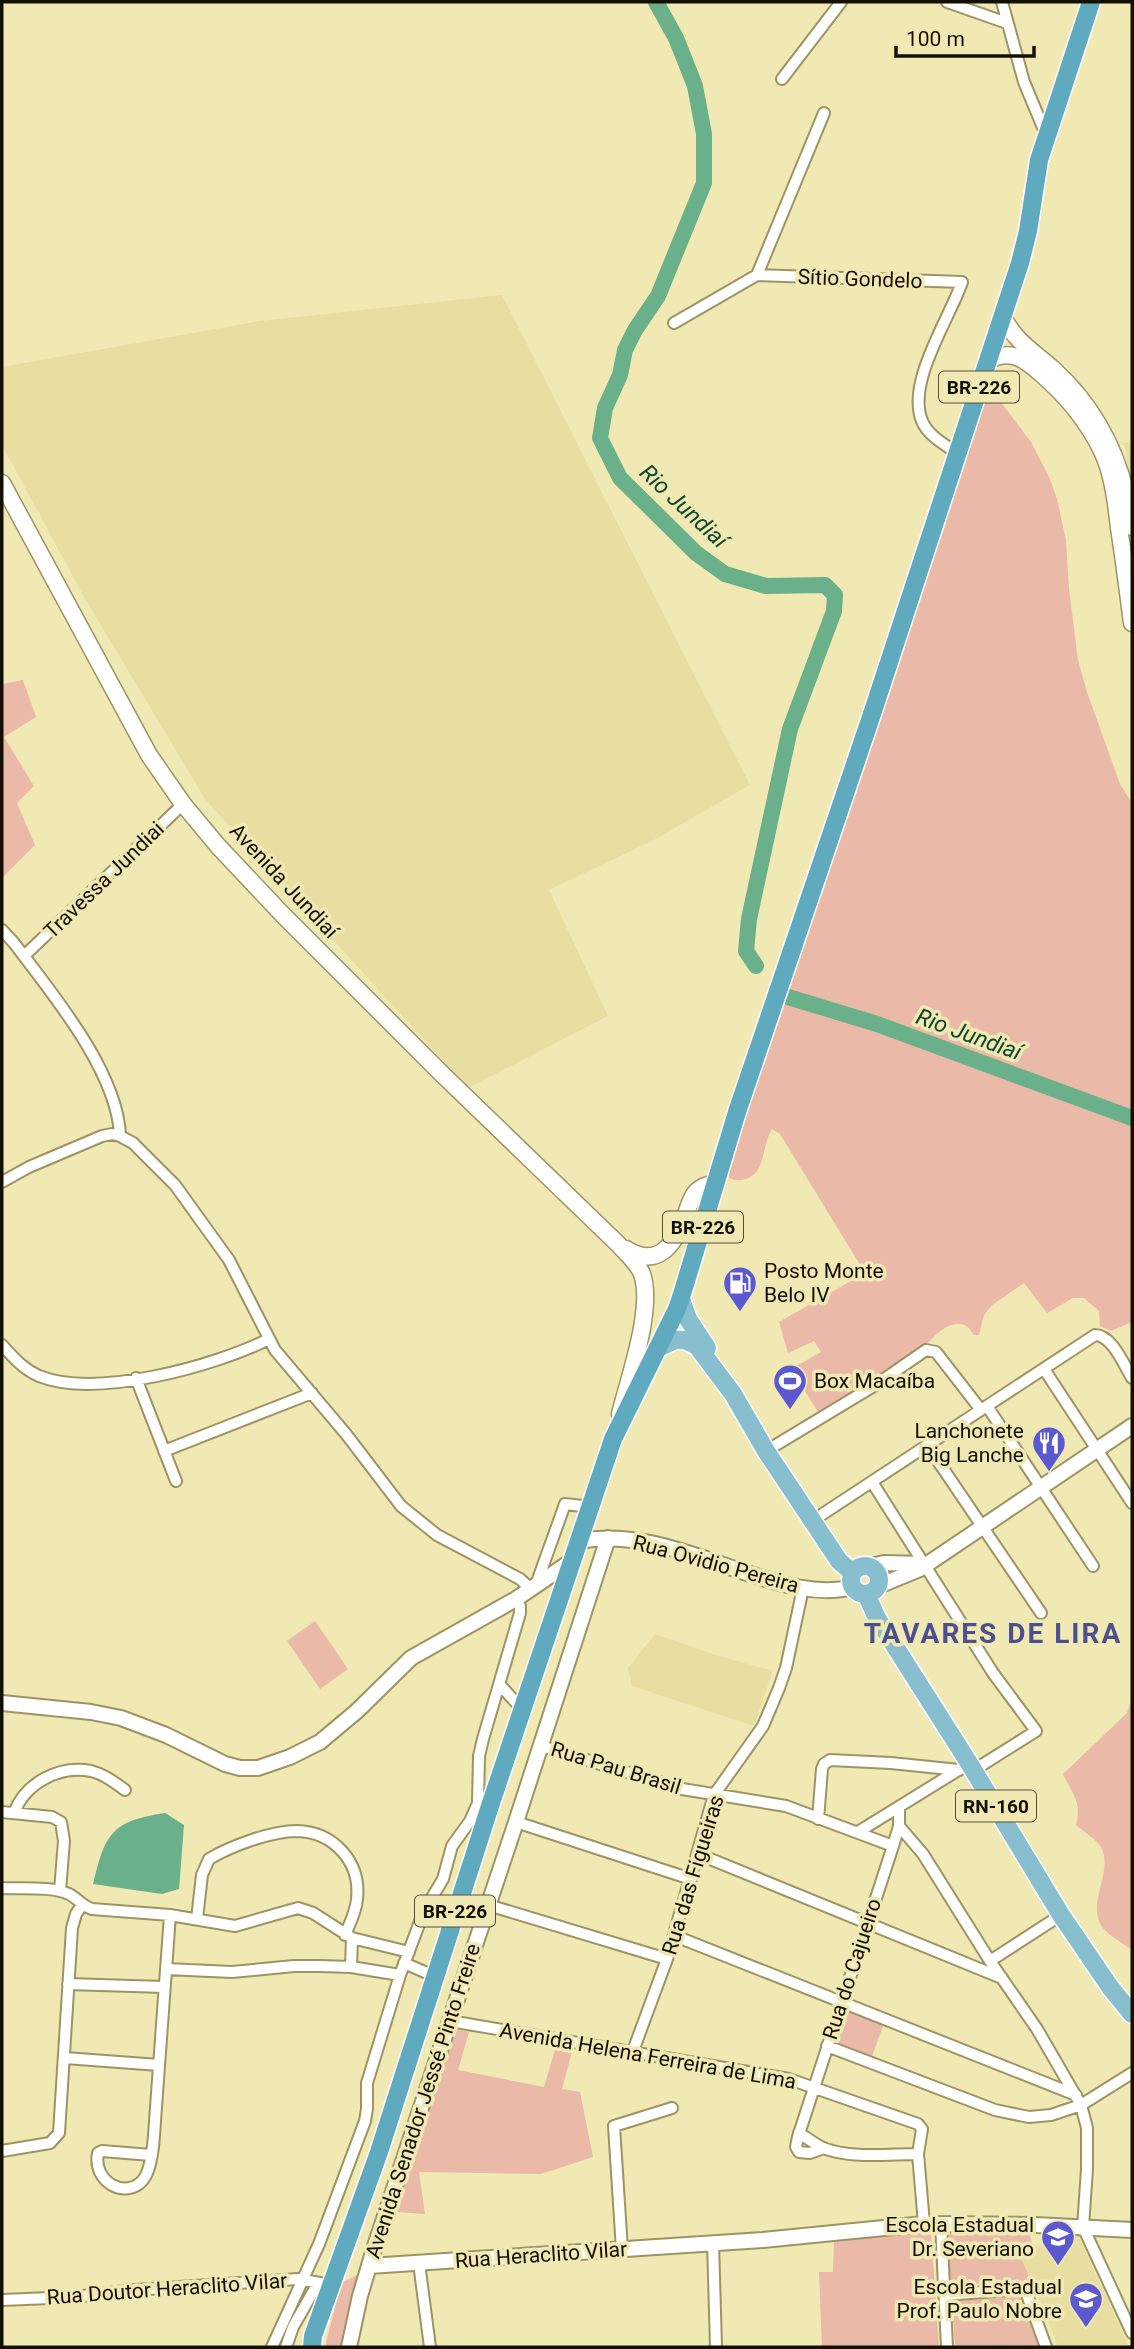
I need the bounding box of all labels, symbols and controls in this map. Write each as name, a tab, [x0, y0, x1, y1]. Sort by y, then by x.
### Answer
scale bar	[896, 14, 1034, 58]
text: 100 m	[906, 27, 965, 51]
street label: Sítio Gondelo	[797, 265, 923, 293]
road number: BR-226	[939, 372, 1019, 402]
water label: Rio Jundiaí	[634, 459, 736, 556]
street label: Travessa Jundiai	[39, 817, 169, 943]
street label: Avenida Jundiaí	[225, 819, 344, 944]
water label: Rio Jundiaí	[912, 1003, 1028, 1067]
road number: BR-226	[663, 1212, 743, 1242]
place label: Posto Monte Belo IV	[764, 1259, 884, 1307]
fuel station icon: Posto Monte Belo IV	[721, 1264, 759, 1313]
sports icon: Box Macaíba	[771, 1362, 809, 1411]
place label: Box Macaíba	[814, 1369, 935, 1393]
place label: Lanchonete Big Lanche	[914, 1419, 1024, 1467]
restaurant icon: Lanchonete Big Lanche	[1030, 1424, 1068, 1473]
street label: Rua Ovidio Pereira	[631, 1530, 801, 1598]
district label: TAVARES DE LIRA	[864, 1617, 1122, 1650]
street label: Rua Pau Brasil	[548, 1737, 684, 1799]
road number: RN-160	[956, 1790, 1036, 1822]
street label: Rua das Figueiras	[657, 1792, 729, 1958]
street label: Rua do Cajueiro	[818, 1895, 886, 2043]
road number: BR-226	[415, 1896, 495, 1926]
street label: Avenida Senador Jessé Pinto Freire	[361, 1941, 485, 2261]
street label: Avenida Helena Ferreira de Lima	[498, 2018, 798, 2094]
place label: Escola Estadual Dr. Severiano	[886, 2213, 1034, 2261]
school or university icon: Escola Estadual Dr. Severiano	[1039, 2218, 1077, 2267]
street label: Rua Heraclito Vilar	[454, 2237, 628, 2273]
street label: Rua Doutor Heraclito Vilar	[46, 2269, 288, 2309]
place label: Escola Estadual Prof. Paulo Nobre	[897, 2275, 1062, 2323]
school or university icon: Escola Estadual Prof. Paulo Nobre	[1067, 2280, 1105, 2329]

